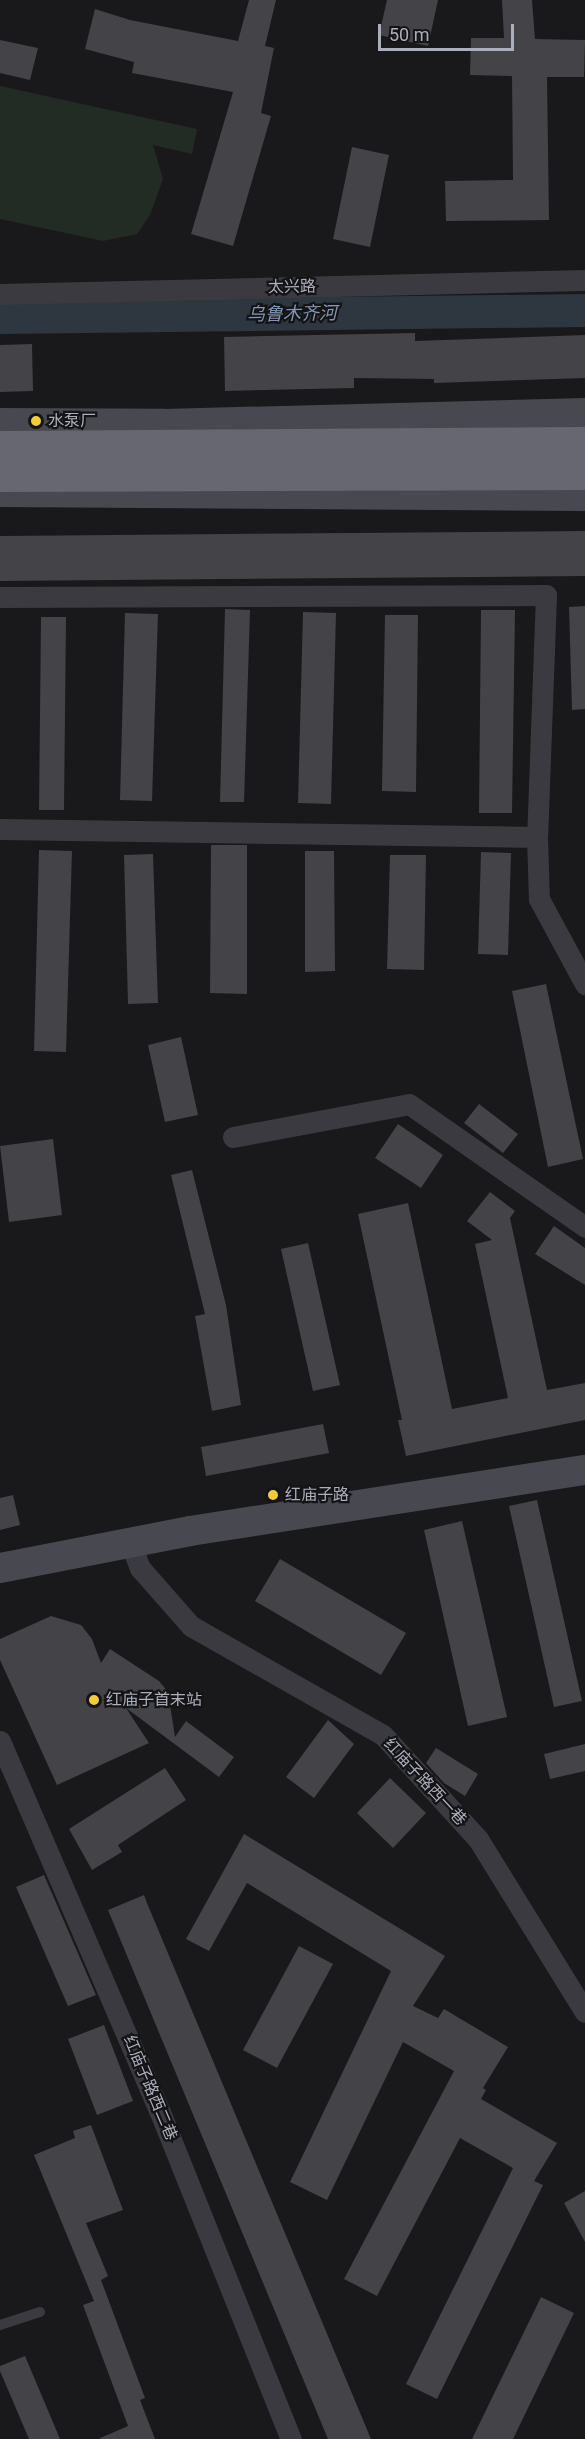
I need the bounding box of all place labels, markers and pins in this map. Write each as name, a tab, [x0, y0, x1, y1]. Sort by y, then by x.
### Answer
place label: 水泵厂	[48, 411, 96, 431]
marker: 水泵厂	[29, 414, 43, 428]
place label: 红庙子路	[285, 1485, 349, 1505]
marker: 红庙子路	[266, 1488, 280, 1502]
place label: 红庙子首末站	[106, 1690, 202, 1710]
marker: 红庙子首末站	[87, 1693, 101, 1707]

